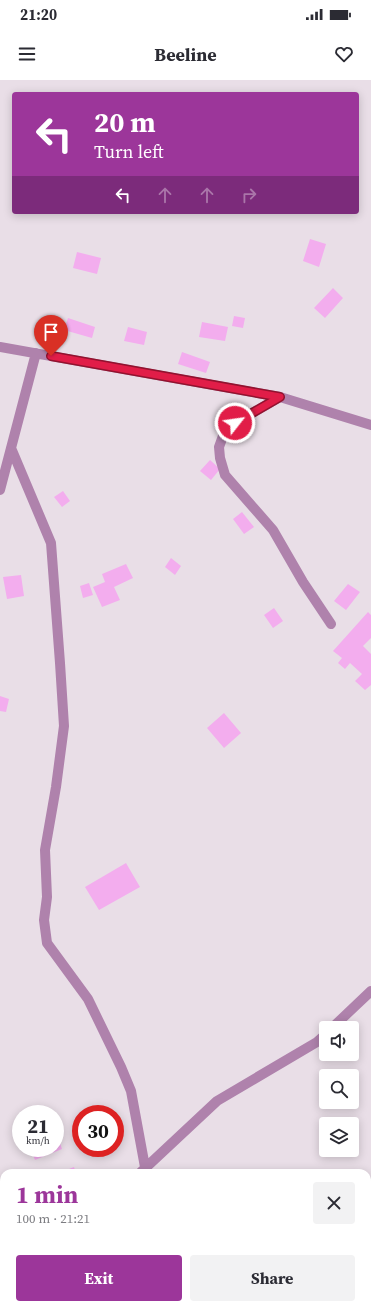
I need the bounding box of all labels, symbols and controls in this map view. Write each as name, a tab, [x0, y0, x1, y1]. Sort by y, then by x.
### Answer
text: 21:20	[20, 4, 57, 25]
text: Beeline	[154, 42, 217, 67]
icon: menu	[16, 43, 38, 65]
icon: heart	[333, 43, 355, 65]
text: 20 m	[94, 103, 156, 141]
icon: left	[28, 108, 80, 160]
text: Turn left	[94, 139, 164, 164]
icon: left	[112, 184, 134, 206]
icon: ahead	[154, 184, 176, 206]
icon: ahead	[196, 184, 218, 206]
icon: right	[238, 184, 260, 206]
pin	[34, 315, 68, 356]
icon: arrive	[40, 321, 62, 343]
position arrow	[214, 402, 256, 444]
map controls	[319, 1021, 359, 1157]
button: sound	[319, 1021, 359, 1061]
button: search	[319, 1069, 359, 1109]
speed limit sign: 30	[72, 1105, 124, 1157]
text: 21	[27, 1112, 49, 1140]
button: layers	[319, 1117, 359, 1157]
text: km/h	[26, 1134, 50, 1147]
text: 1 min	[16, 1178, 78, 1211]
button: close	[313, 1182, 355, 1224]
text: 100 m · 21:21	[16, 1210, 90, 1227]
button: Exit	[16, 1255, 182, 1301]
button: Share	[190, 1255, 355, 1301]

